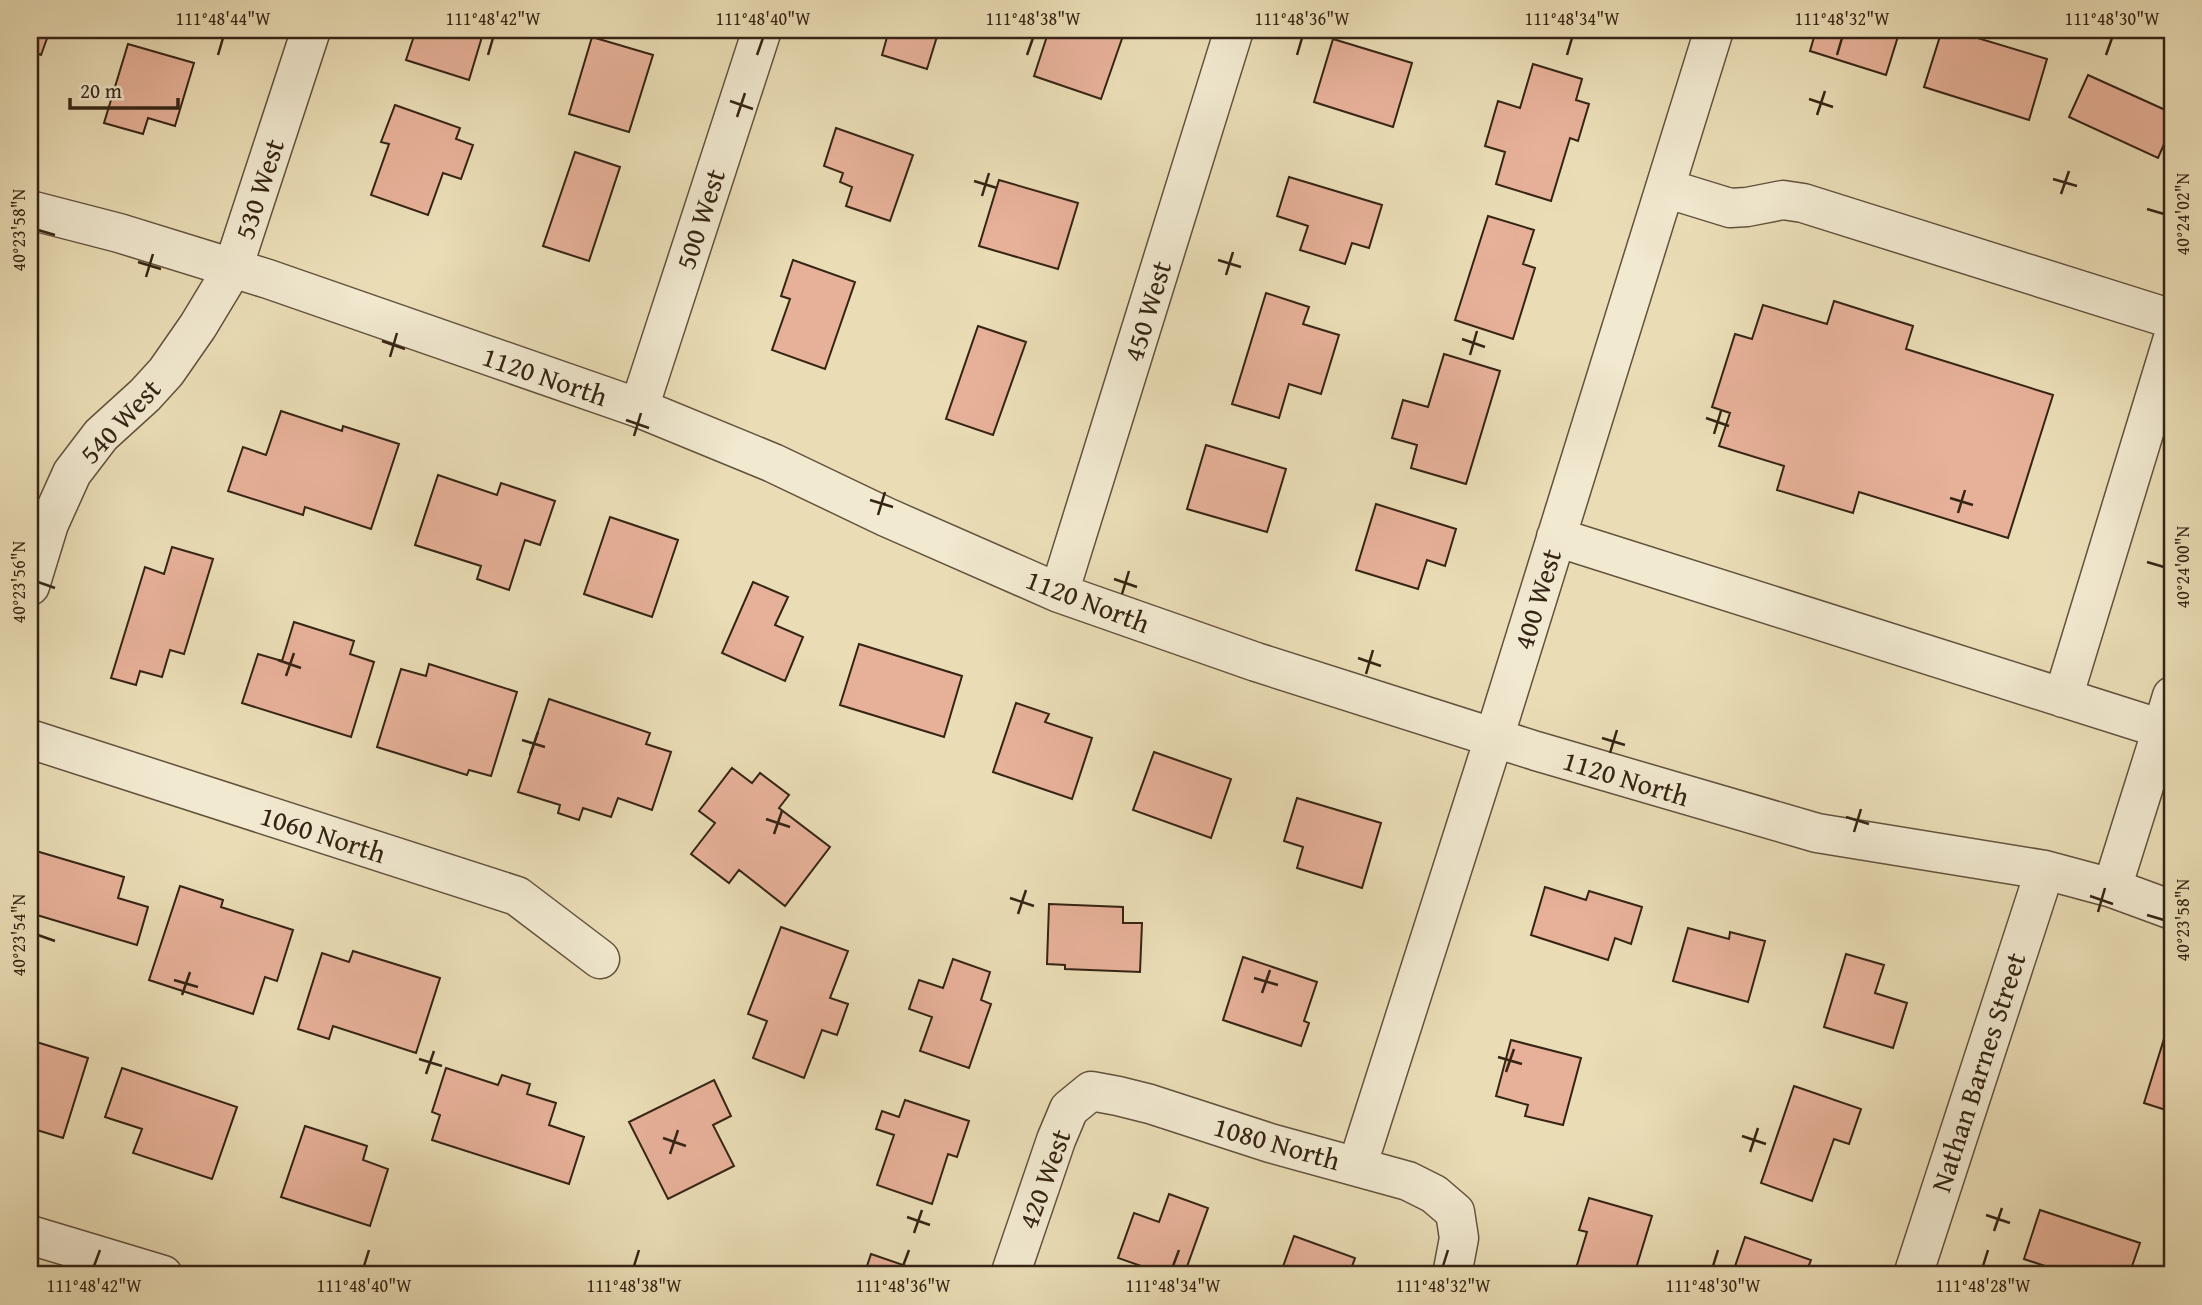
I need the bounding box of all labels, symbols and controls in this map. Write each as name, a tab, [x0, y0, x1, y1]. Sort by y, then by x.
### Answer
text: 111°48'44"W	[176, 5, 271, 32]
text: 111°48'42"W	[446, 5, 541, 32]
text: 111°48'40"W	[716, 5, 811, 32]
text: 111°48'38"W	[986, 5, 1081, 32]
text: 111°48'36"W	[1255, 5, 1350, 32]
text: 111°48'34"W	[1525, 5, 1620, 32]
text: 111°48'32"W	[1795, 5, 1890, 32]
text: 111°48'30"W	[2065, 5, 2160, 32]
scale bar	[70, 66, 178, 110]
text: 20 m	[80, 75, 122, 106]
street label: 530 West	[223, 133, 294, 244]
street label: 500 West	[664, 163, 735, 274]
text: 40°24'02"N	[2169, 172, 2196, 255]
text: 40°23'58"N	[5, 188, 32, 271]
street label: 450 West	[1112, 255, 1181, 366]
street label: 1120 North	[477, 335, 613, 416]
street label: 540 West	[69, 369, 170, 472]
text: 40°24'00"N	[2169, 525, 2196, 608]
text: 40°23'56"N	[5, 540, 32, 623]
street label: 400 West	[1502, 543, 1571, 654]
street label: 1120 North	[1020, 558, 1156, 643]
street label: 1120 North	[1558, 739, 1694, 816]
street label: 1060 North	[255, 794, 391, 873]
text: 40°23'58"N	[2169, 878, 2196, 961]
text: 40°23'54"N	[5, 893, 32, 976]
street label: Nathan Barnes Street	[1919, 947, 2036, 1197]
street label: 1080 North	[1209, 1105, 1345, 1180]
street label: 420 West	[1007, 1123, 1081, 1234]
text: 111°48'42"W	[47, 1272, 142, 1299]
text: 111°48'40"W	[317, 1272, 412, 1299]
text: 111°48'38"W	[587, 1272, 682, 1299]
text: 111°48'36"W	[856, 1272, 951, 1299]
text: 111°48'34"W	[1126, 1272, 1221, 1299]
text: 111°48'32"W	[1396, 1272, 1491, 1299]
text: 111°48'30"W	[1666, 1272, 1761, 1299]
text: 111°48'28"W	[1936, 1272, 2031, 1299]

